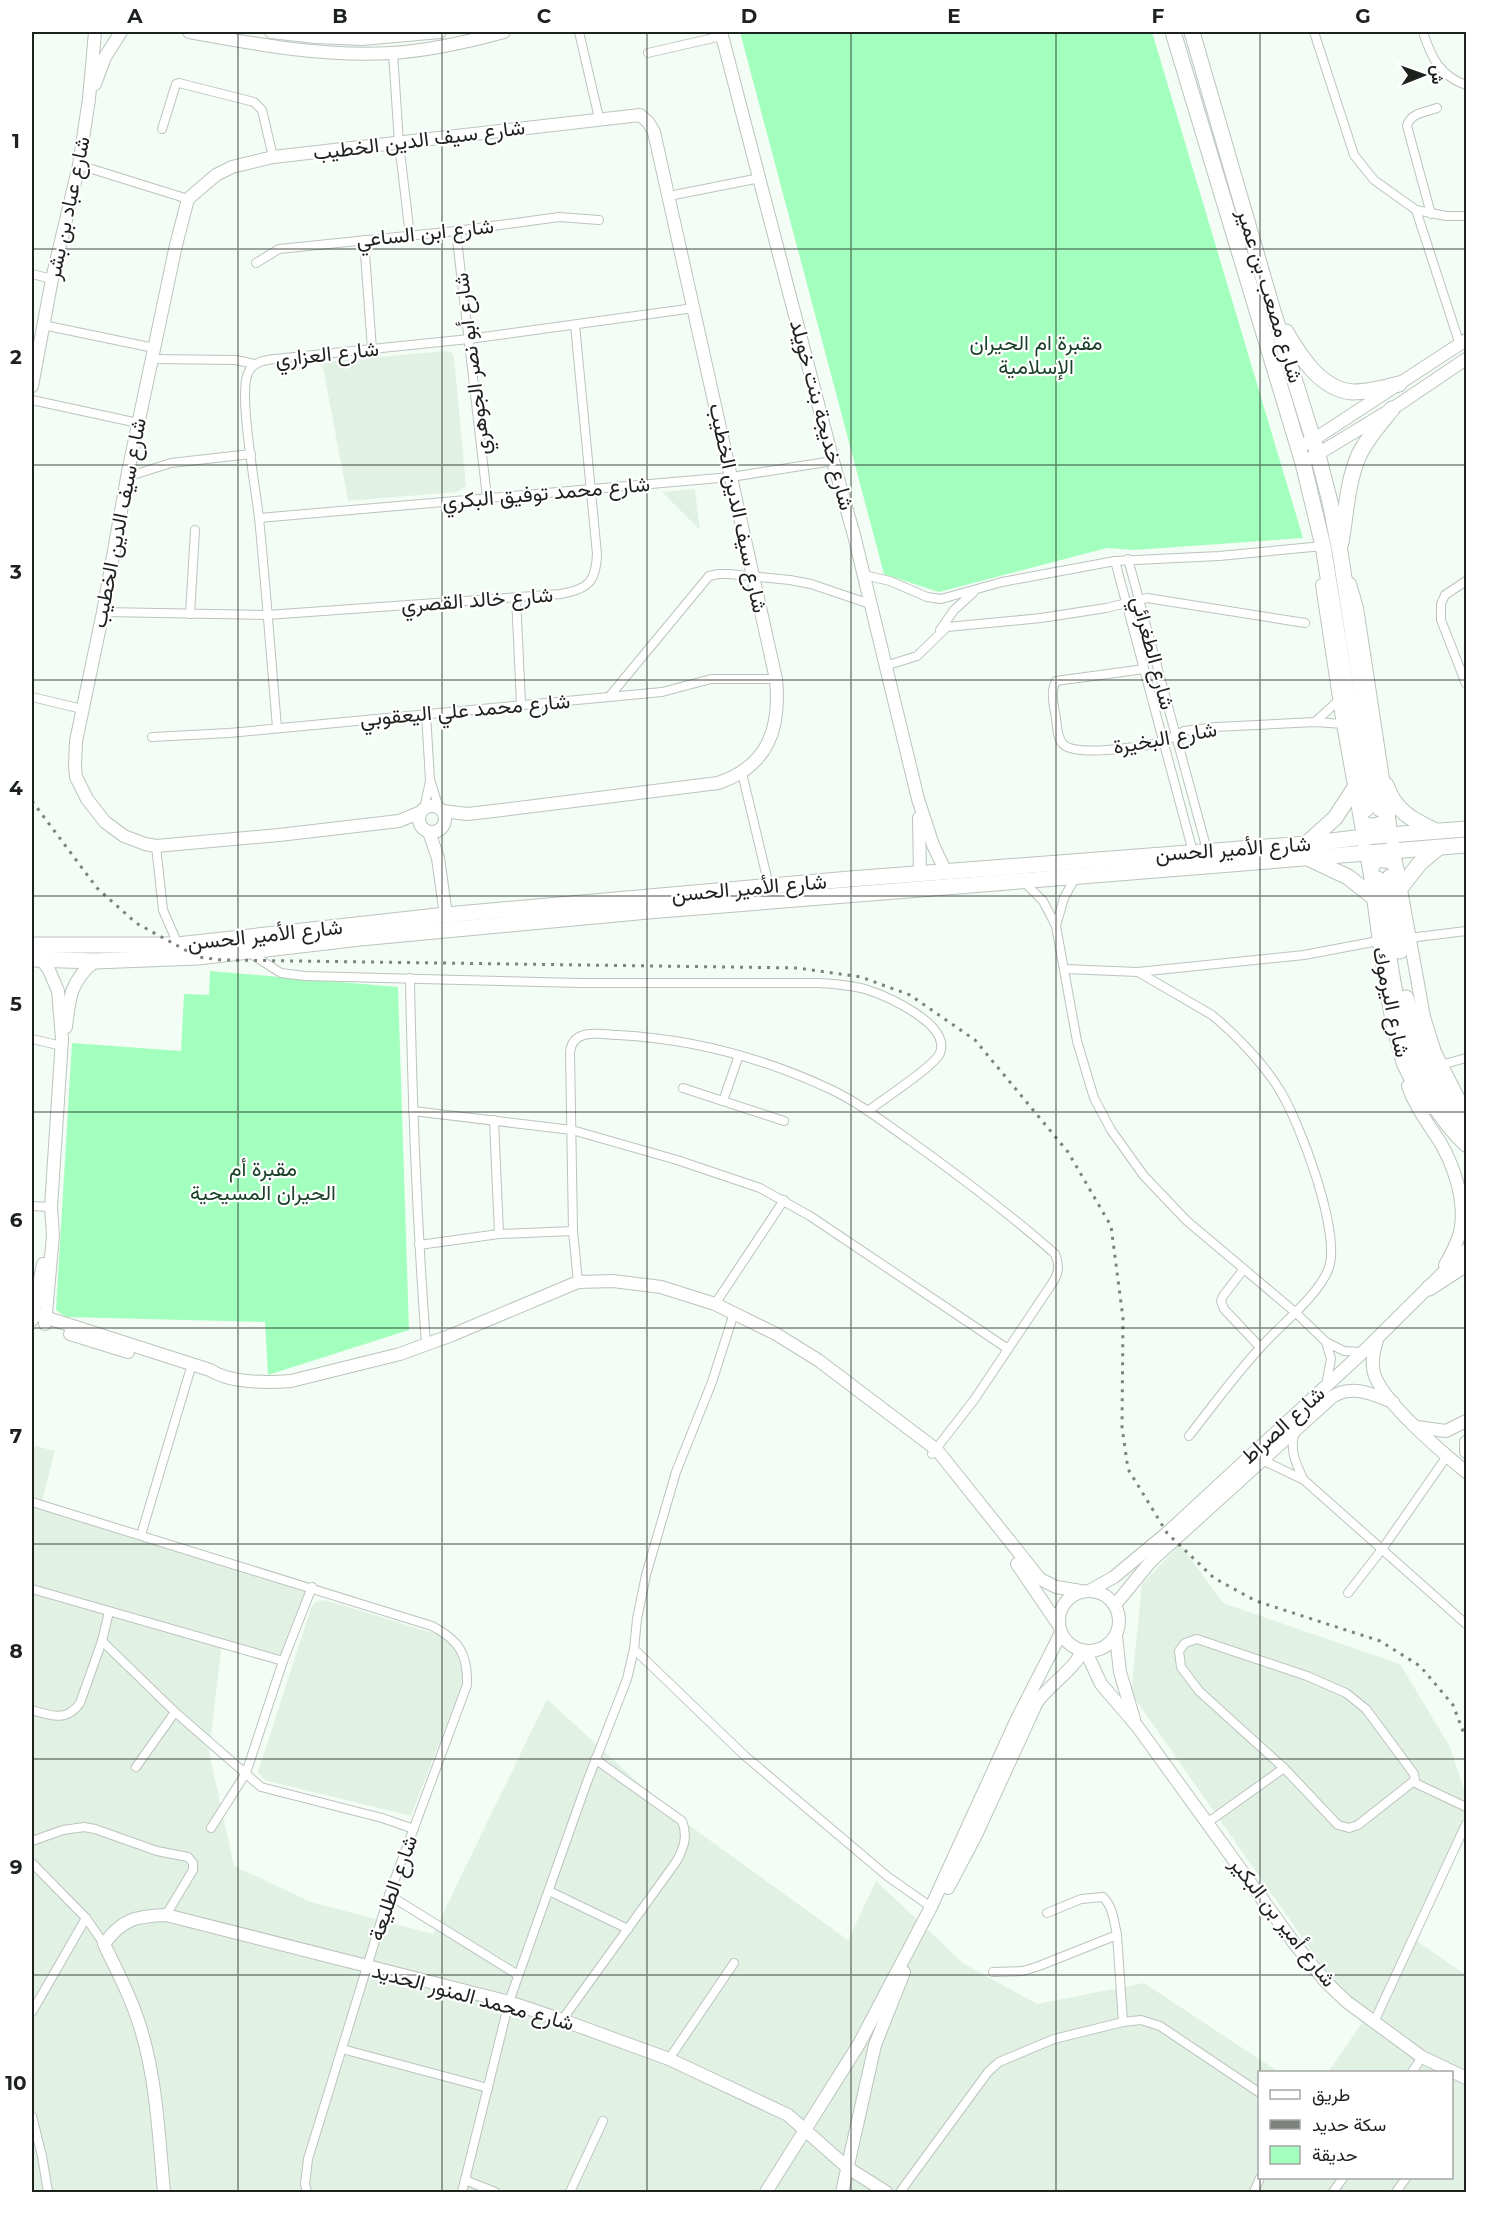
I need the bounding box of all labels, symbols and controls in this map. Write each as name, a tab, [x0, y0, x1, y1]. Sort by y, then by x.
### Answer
text: A	[126, 4, 143, 28]
text: B	[332, 4, 348, 28]
text: C	[537, 4, 552, 28]
text: D	[741, 4, 757, 28]
text: E	[947, 4, 961, 28]
text: F	[1152, 4, 1165, 28]
text: G	[1355, 4, 1371, 28]
north arrow	[1393, 45, 1453, 105]
text: ش	[1428, 65, 1447, 85]
street label: شارع سيف الدين الخطيب	[311, 114, 527, 167]
text: 1	[12, 129, 20, 153]
street label: شارع عباد بن بشر	[40, 134, 97, 283]
street label: شارع مصعب بن عمير	[1230, 205, 1309, 386]
street label: شارع ابن الساعي	[355, 213, 495, 257]
street label: شارع أبو نصر الجوهري	[448, 271, 500, 457]
street label: شارع خديجة بنت خويلد	[783, 317, 860, 513]
park label: مقبرة ام الحيران الإسلامية	[970, 330, 1102, 381]
street label: شارع العزاري	[274, 336, 381, 376]
text: 2	[10, 345, 22, 369]
street label: شارع سيف الدين الخطيب	[702, 401, 773, 615]
street label: شارع سيف الدين الخطيب	[86, 416, 153, 630]
street label: شارع محمد توفيق البكري	[441, 471, 651, 519]
text: 3	[9, 560, 22, 584]
street label: شارع خالد القصري	[400, 582, 554, 622]
street label: شارع الطغرائي	[1122, 593, 1181, 714]
street label: شارع محمد علي اليعقوبي	[359, 688, 571, 736]
street label: شارع البخيرة	[1111, 716, 1219, 761]
text: 4	[9, 776, 23, 800]
street label: شارع الأمير الحسن	[1154, 831, 1312, 868]
street label: شارع الأمير الحسن	[670, 868, 828, 909]
street label: شارع الأمير الحسن	[186, 914, 344, 957]
street label: شارع اليرموك	[1366, 944, 1415, 1060]
text: 5	[10, 992, 22, 1016]
park label: مقبرة أم الحيران المسيحية	[190, 1156, 336, 1206]
text: 6	[10, 1208, 23, 1232]
street label: شارع الصراط	[1236, 1381, 1331, 1470]
text: 7	[10, 1424, 22, 1448]
text: 8	[9, 1639, 23, 1663]
street label: شارع الطليعة	[363, 1832, 424, 1945]
street label: شارع أمير بن البكير	[1223, 1851, 1342, 1993]
text: 9	[10, 1855, 22, 1879]
street label: شارع محمد المنور الحديد	[369, 1958, 577, 2037]
text: 10	[5, 2071, 27, 2095]
legend	[1258, 2071, 1453, 2179]
text: طريق	[1312, 2084, 1350, 2106]
text: سكة حديد	[1312, 2114, 1386, 2136]
text: حديقة	[1312, 2144, 1358, 2166]

